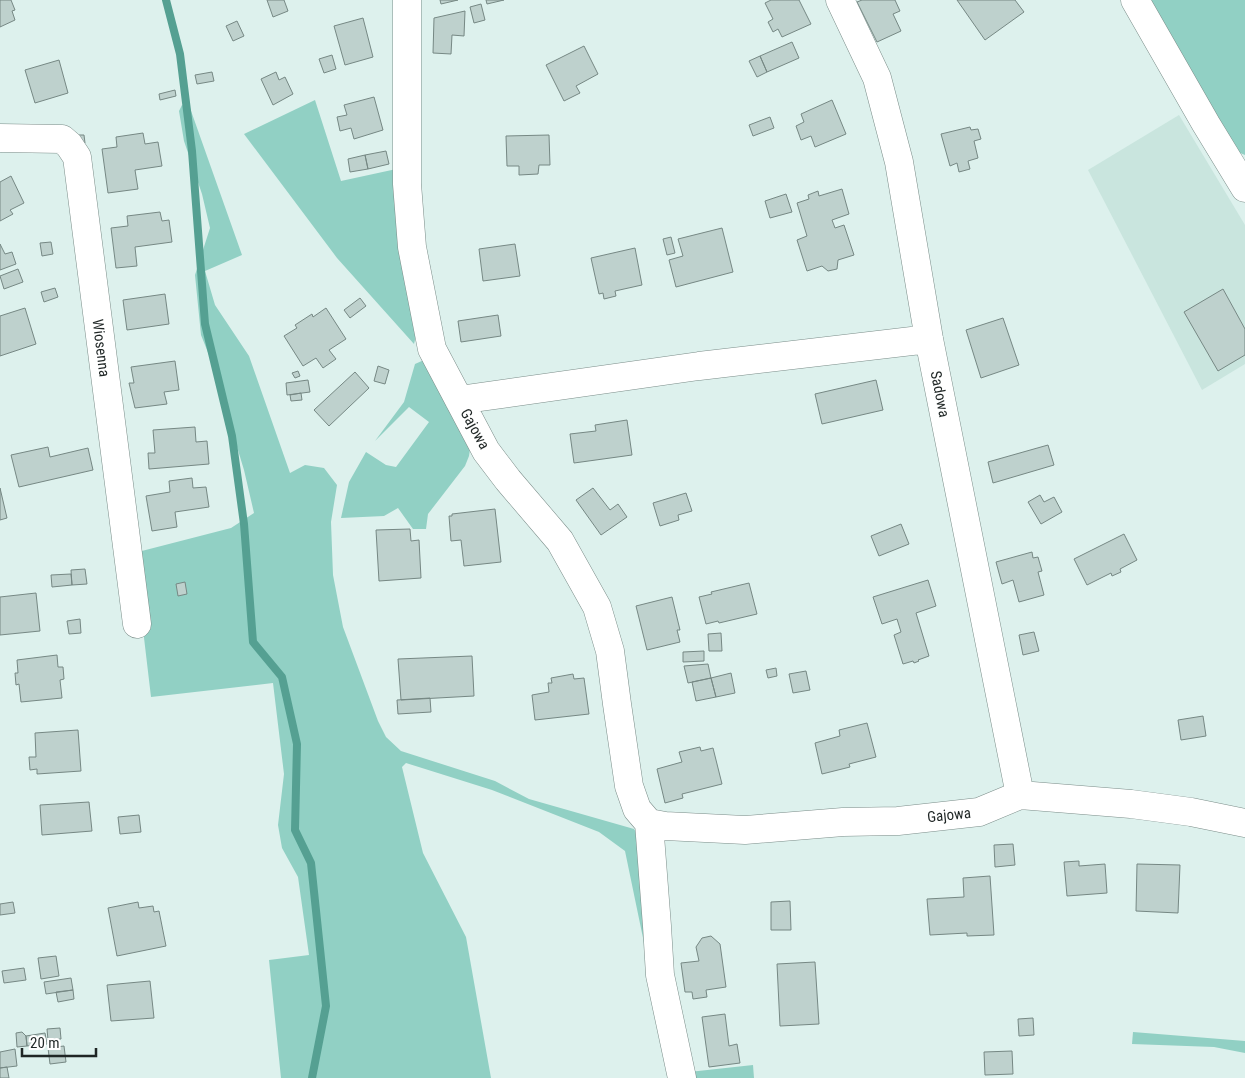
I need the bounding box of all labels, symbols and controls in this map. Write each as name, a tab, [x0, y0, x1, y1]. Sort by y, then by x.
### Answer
street label: Wiosenna	[89, 318, 113, 378]
street label: Sadowa	[927, 369, 953, 419]
street label: Gajowa	[456, 405, 494, 453]
street label: Gajowa	[926, 804, 972, 826]
scale bar	[22, 1026, 96, 1058]
text: 20 m	[30, 1034, 60, 1052]

